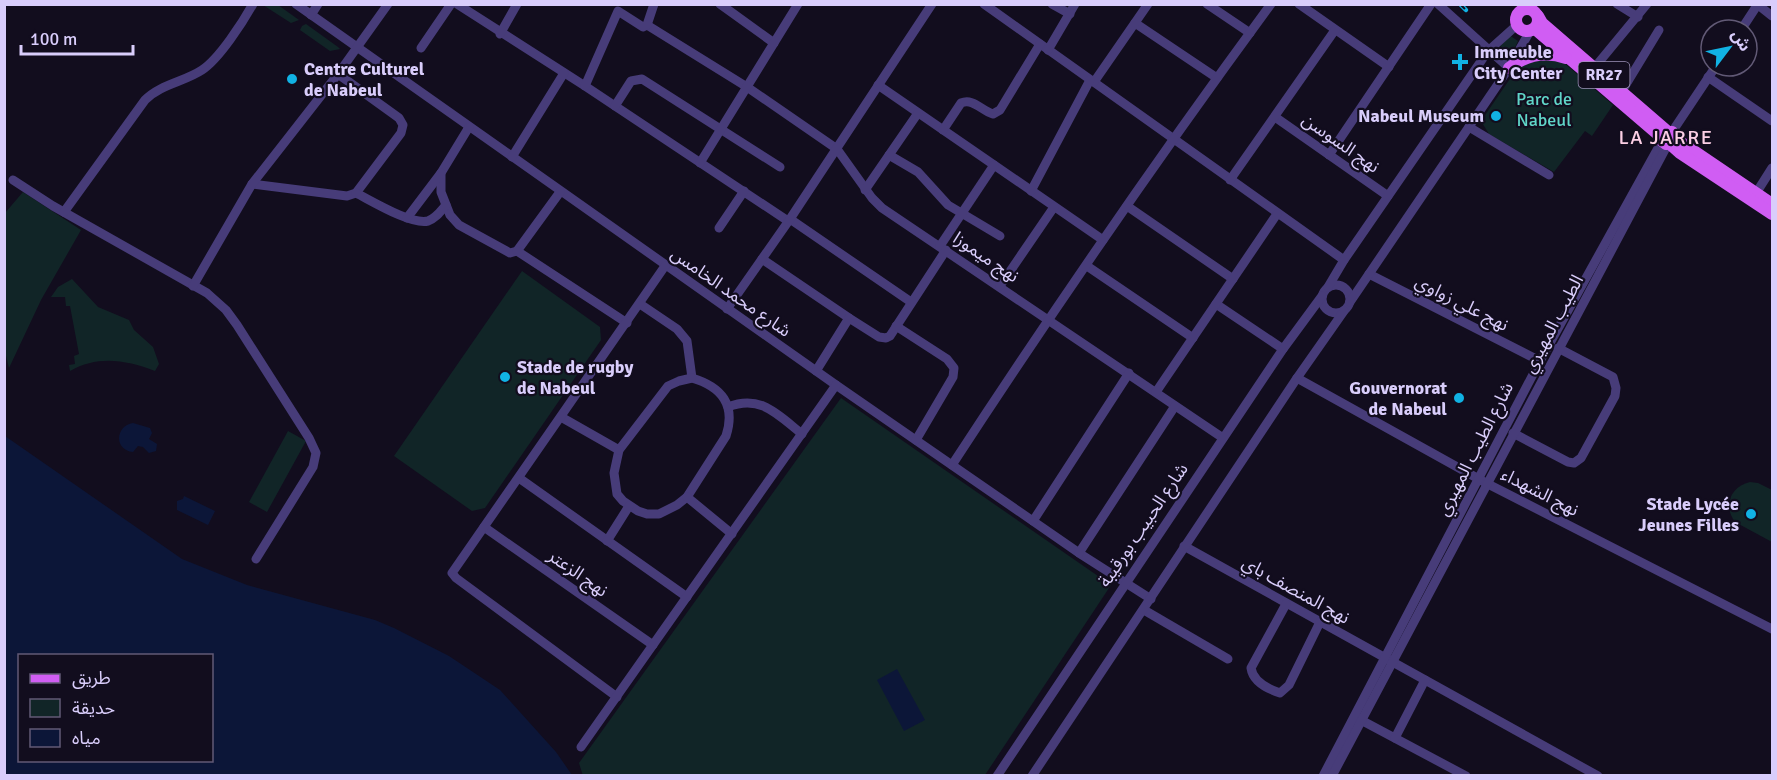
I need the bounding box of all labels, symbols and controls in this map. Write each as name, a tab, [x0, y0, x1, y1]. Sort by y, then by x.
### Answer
scale bar	[21, 18, 134, 56]
north arrow	[1699, 18, 1759, 78]
text: ش	[1727, 26, 1755, 55]
text: 100 m	[30, 28, 77, 50]
place label: Immeuble City Center	[1474, 41, 1563, 84]
marker: Immeuble City Center	[1451, 53, 1469, 71]
place label: Centre Culturel de Nabeul	[304, 58, 425, 101]
road number: RR27	[1578, 62, 1630, 88]
marker: Centre Culturel de Nabeul	[285, 72, 299, 86]
park label: Parc de Nabeul	[1516, 88, 1572, 131]
place label: Nabeul Museum	[1358, 105, 1484, 127]
street label: نهج السوسن	[1297, 108, 1384, 179]
marker: Nabeul Museum	[1489, 109, 1503, 123]
district label: LA JARRE	[1618, 125, 1714, 150]
street label: نهج ميموزا	[948, 227, 1023, 289]
street label: شارع محمد الخامس	[665, 242, 795, 344]
street label: نهج علي زواوي	[1411, 270, 1512, 338]
street label: الطيب المهيري	[1518, 271, 1590, 378]
place label: Stade de rugby de Nabeul	[517, 356, 633, 399]
marker: Stade de rugby de Nabeul	[498, 370, 512, 384]
place label: Gouvernorat de Nabeul	[1349, 377, 1447, 420]
street label: شارع الطيب المهيري	[1432, 378, 1521, 521]
marker: Gouvernorat de Nabeul	[1452, 391, 1466, 405]
street label: شارع الحبيب بورقيبة	[1093, 459, 1195, 593]
street label: نهج الشهداء	[1497, 463, 1583, 523]
place label: Stade Lycée Jeunes Filles	[1638, 493, 1739, 536]
marker: Stade Lycée Jeunes Filles	[1744, 507, 1758, 521]
street label: نهج الزعتر	[542, 544, 612, 603]
street label: نهج المنصف باي	[1237, 551, 1354, 631]
legend	[18, 654, 213, 762]
text: طريق	[72, 667, 111, 689]
text: حديقة	[72, 697, 115, 719]
text: مياه	[72, 727, 101, 749]

